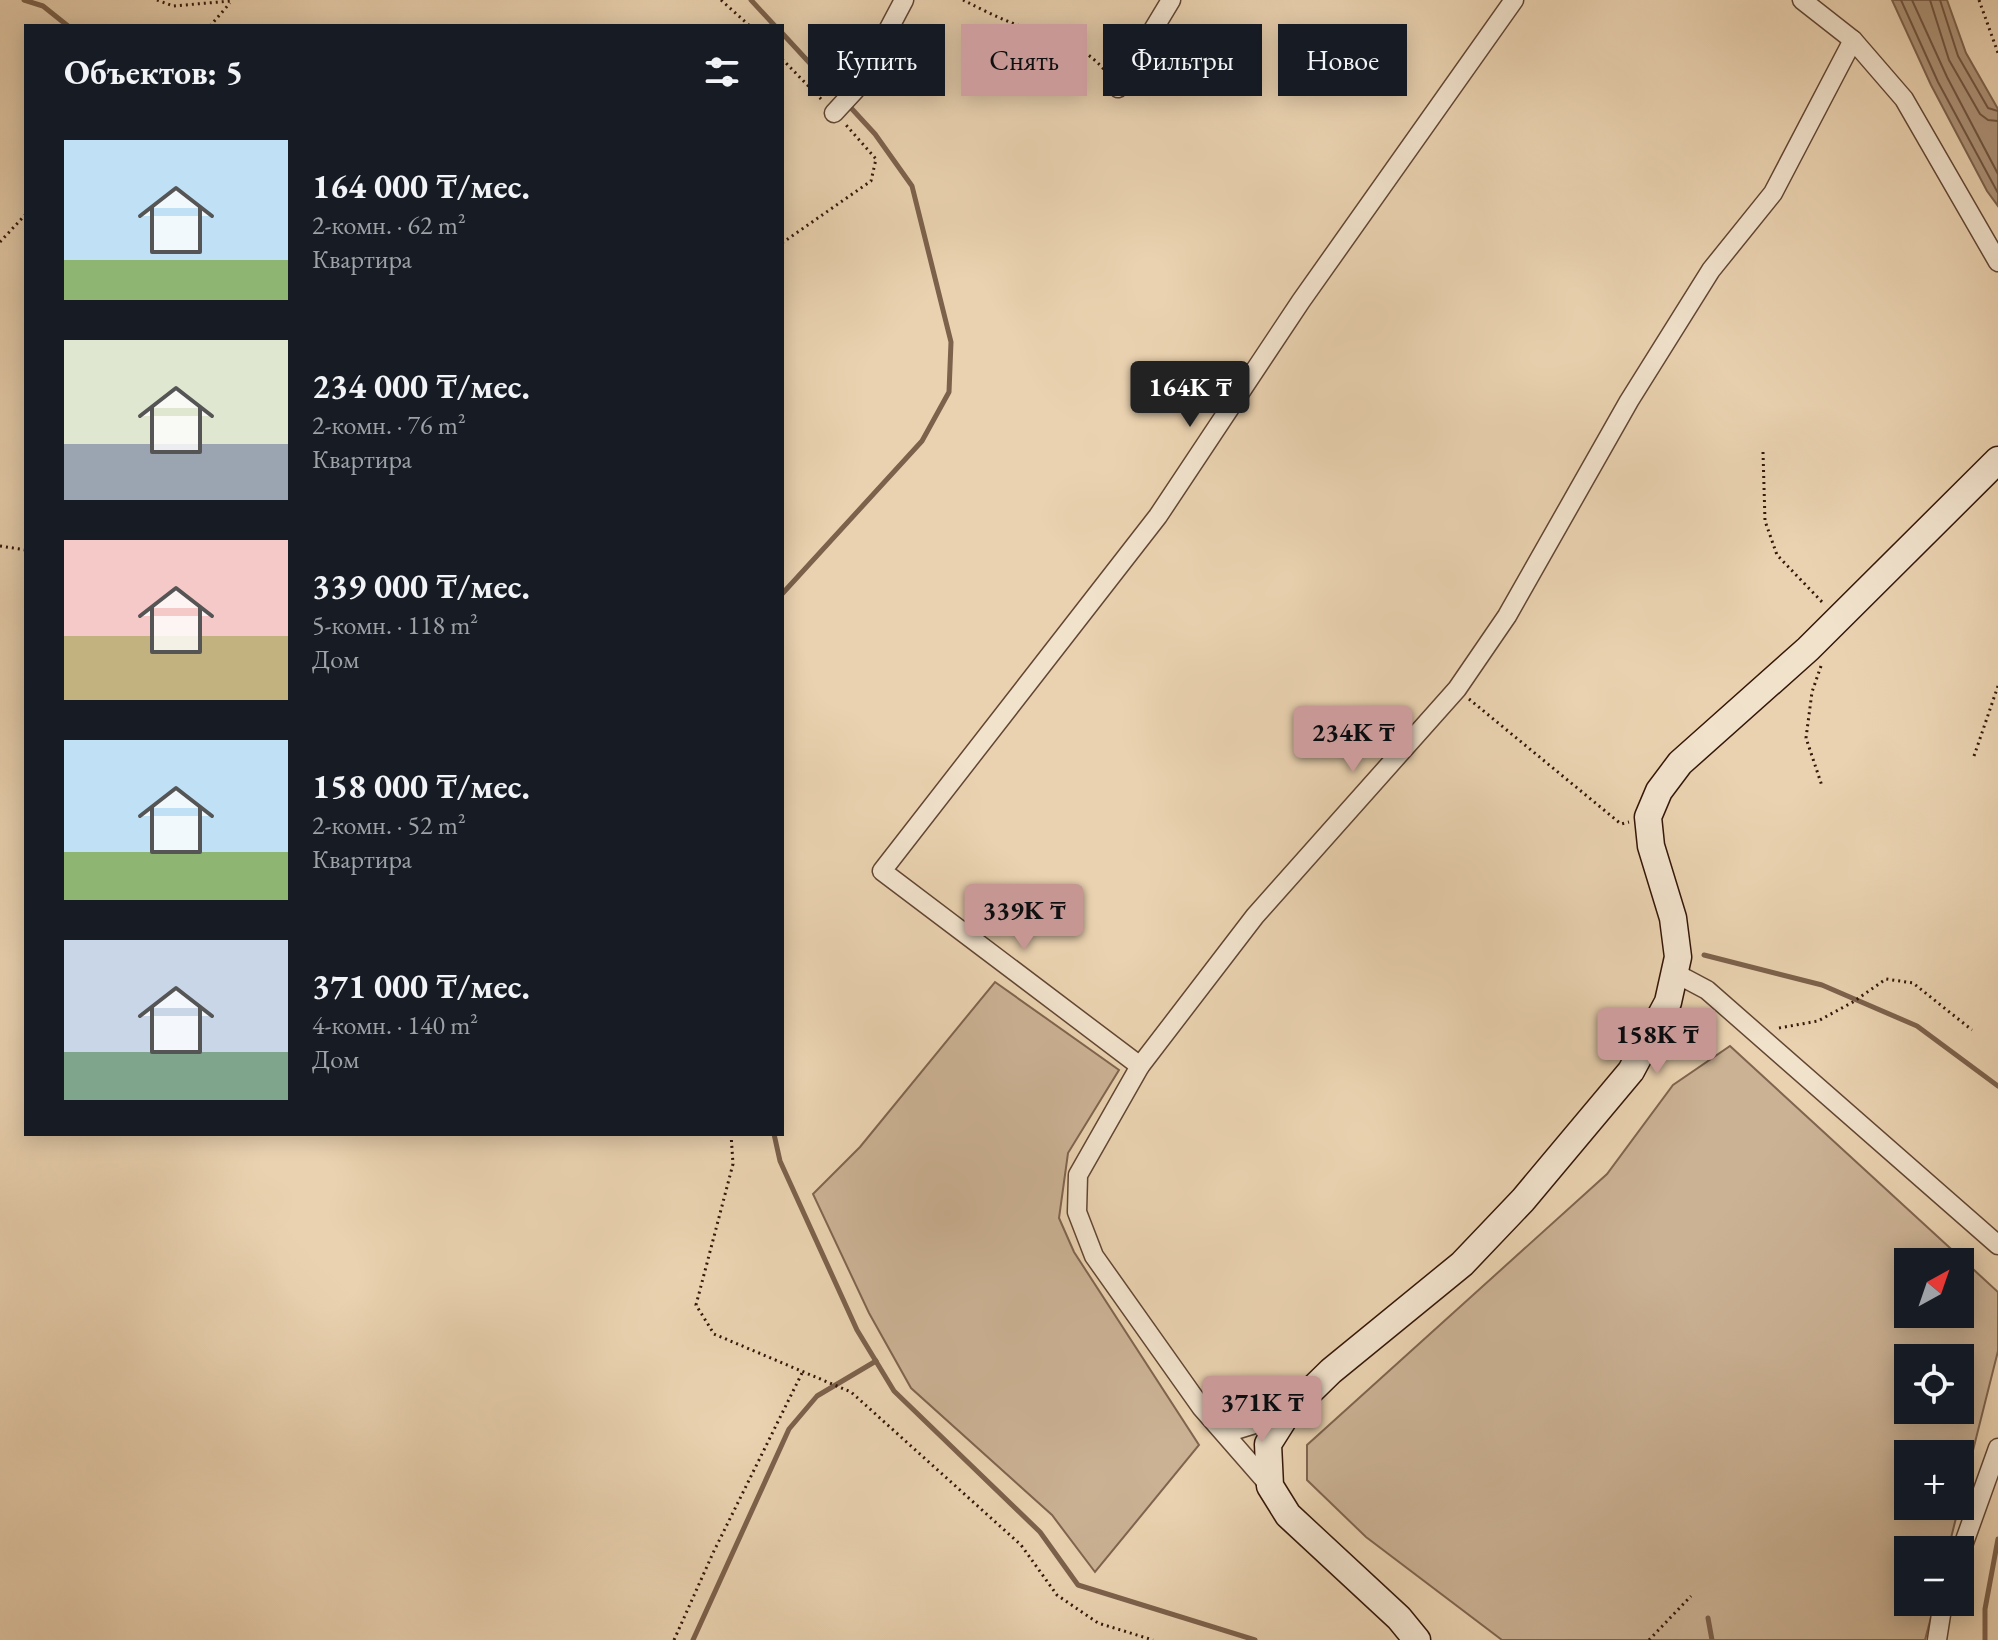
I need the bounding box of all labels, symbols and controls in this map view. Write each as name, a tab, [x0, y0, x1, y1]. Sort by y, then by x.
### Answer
chip: Купить	[808, 24, 945, 96]
chip: Снять	[961, 24, 1087, 96]
chip: Фильтры	[1103, 24, 1262, 96]
chip: Новое	[1278, 24, 1407, 96]
text: Объектов: 5	[64, 50, 243, 94]
icon: filters	[700, 50, 744, 94]
text: 164 000 ₸/мес.	[312, 164, 530, 208]
icon: home	[128, 172, 224, 268]
text: 2-комн. · 62 m²	[312, 208, 466, 242]
text: Квартира	[312, 242, 412, 276]
pin: 164K ₸	[1125, 361, 1255, 429]
text: 234 000 ₸/мес.	[312, 364, 530, 408]
text: 164K ₸	[1148, 370, 1232, 404]
icon: home	[128, 372, 224, 468]
text: 2-комн. · 76 m²	[312, 408, 466, 442]
text: Квартира	[312, 442, 412, 476]
text: 339 000 ₸/мес.	[312, 564, 530, 608]
icon: home	[128, 572, 224, 668]
text: 5-комн. · 118 m²	[312, 608, 478, 642]
text: Дом	[312, 642, 359, 676]
pin: 234K ₸	[1288, 706, 1418, 774]
text: 234K ₸	[1311, 715, 1395, 749]
text: 158 000 ₸/мес.	[312, 764, 530, 808]
icon: home	[128, 772, 224, 868]
text: 2-комн. · 52 m²	[312, 808, 466, 842]
text: Квартира	[312, 842, 412, 876]
pin: 339K ₸	[959, 884, 1089, 952]
text: 339K ₸	[982, 893, 1066, 927]
text: 371 000 ₸/мес.	[312, 964, 530, 1008]
icon: home	[128, 972, 224, 1068]
text: 4-комн. · 140 m²	[312, 1008, 478, 1042]
pin: 158K ₸	[1592, 1008, 1722, 1076]
text: 158K ₸	[1615, 1017, 1699, 1051]
text: Дом	[312, 1042, 359, 1076]
north arrow	[1894, 1248, 1974, 1328]
map controls	[1894, 1248, 1974, 1616]
button: locate	[1894, 1344, 1974, 1424]
pin: 371K ₸	[1197, 1376, 1327, 1444]
text: 371K ₸	[1220, 1385, 1304, 1419]
button: +	[1894, 1440, 1974, 1520]
button: −	[1894, 1536, 1974, 1616]

